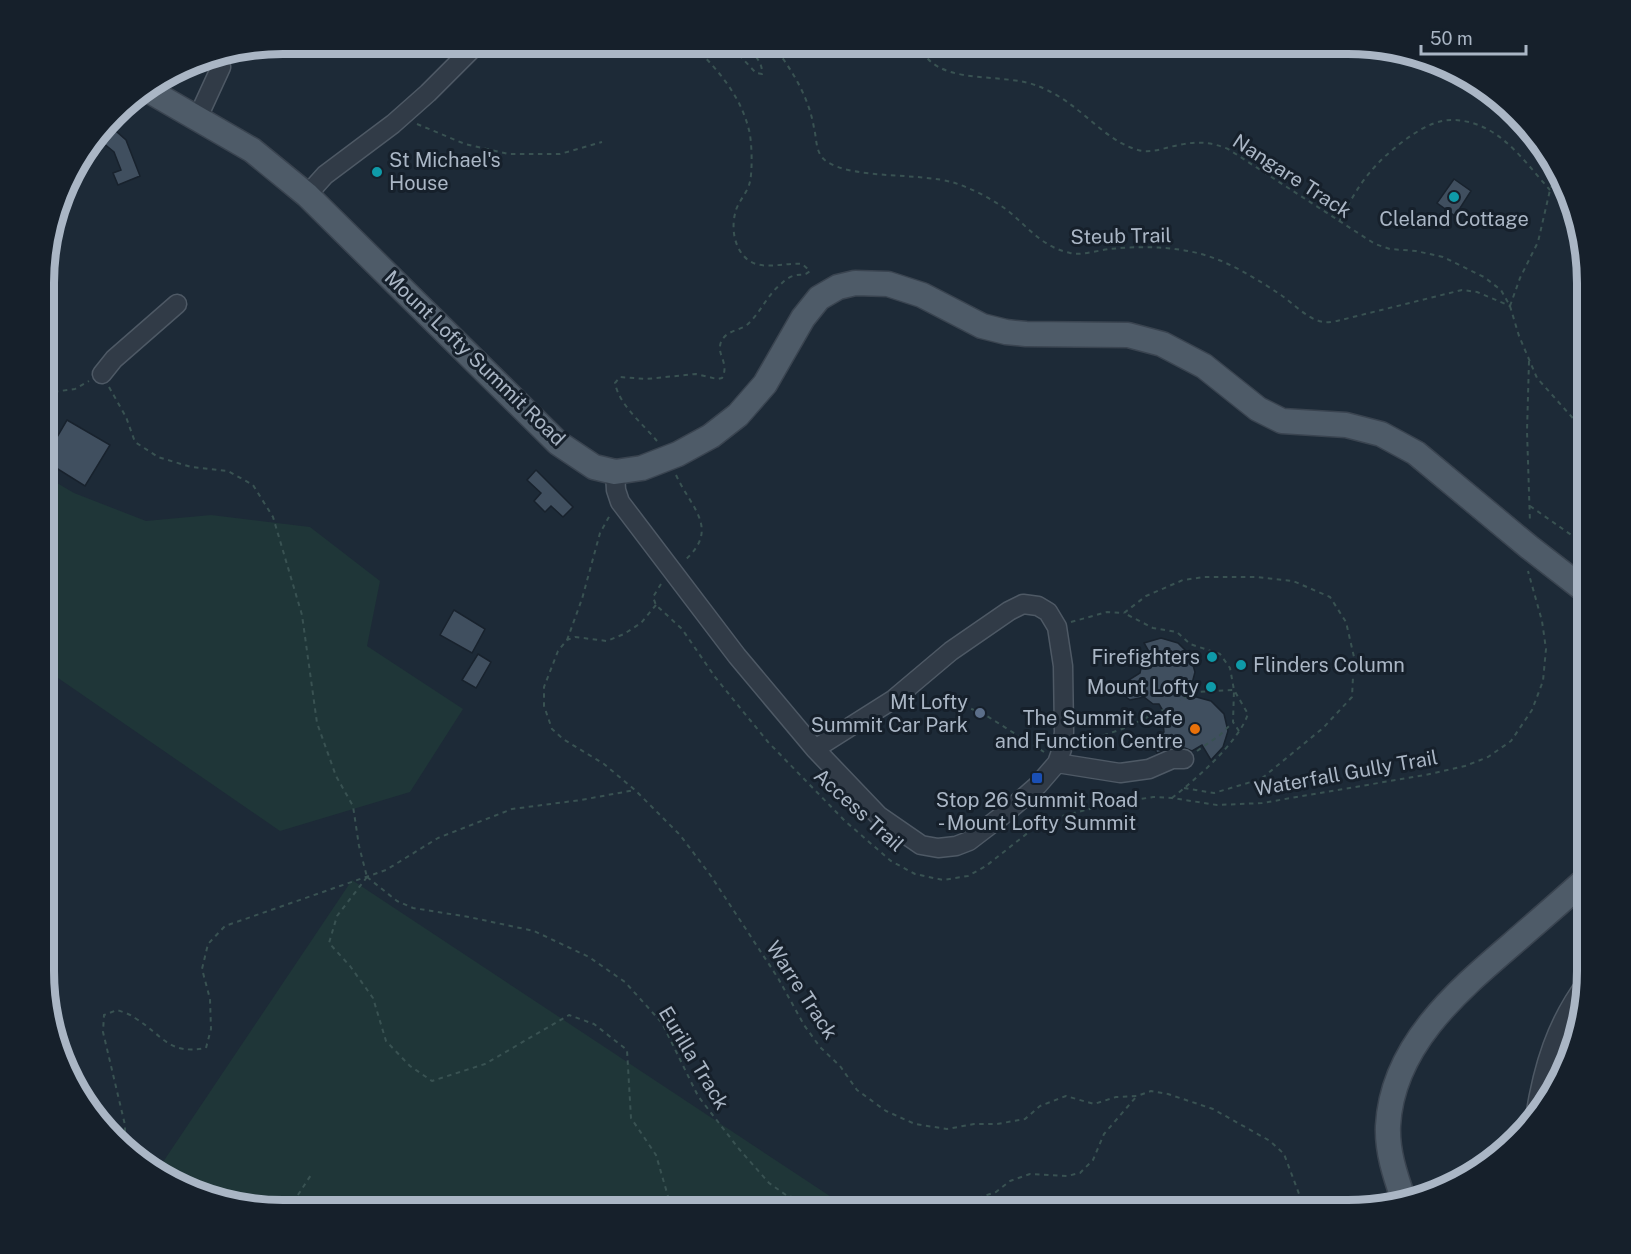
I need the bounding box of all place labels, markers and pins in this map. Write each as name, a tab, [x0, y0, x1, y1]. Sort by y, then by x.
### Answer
place label: St Michael's House	[389, 148, 501, 195]
marker: St Michael's House	[370, 165, 384, 179]
marker: Cleland Cottage	[1447, 190, 1461, 204]
place label: Cleland Cottage	[1379, 207, 1529, 231]
place label: Firefighters	[1091, 645, 1200, 669]
marker: Firefighters	[1205, 650, 1219, 664]
place label: Flinders Column	[1253, 653, 1405, 677]
marker: Flinders Column	[1234, 658, 1248, 672]
place label: Mount Lofty	[1087, 675, 1199, 699]
marker: Mount Lofty	[1204, 680, 1218, 694]
place label: Mt Lofty Summit Car Park	[811, 690, 968, 737]
marker: Mt Lofty Summit Car Park	[973, 706, 987, 720]
place label: The Summit Cafe and Function Centre	[995, 706, 1183, 753]
marker: The Summit Cafe and Function Centre	[1188, 722, 1202, 736]
marker: Stop 26 Summit Road - Mount Lofty Summit	[1030, 771, 1044, 785]
place label: Stop 26 Summit Road - Mount Lofty Summit	[936, 788, 1138, 835]

